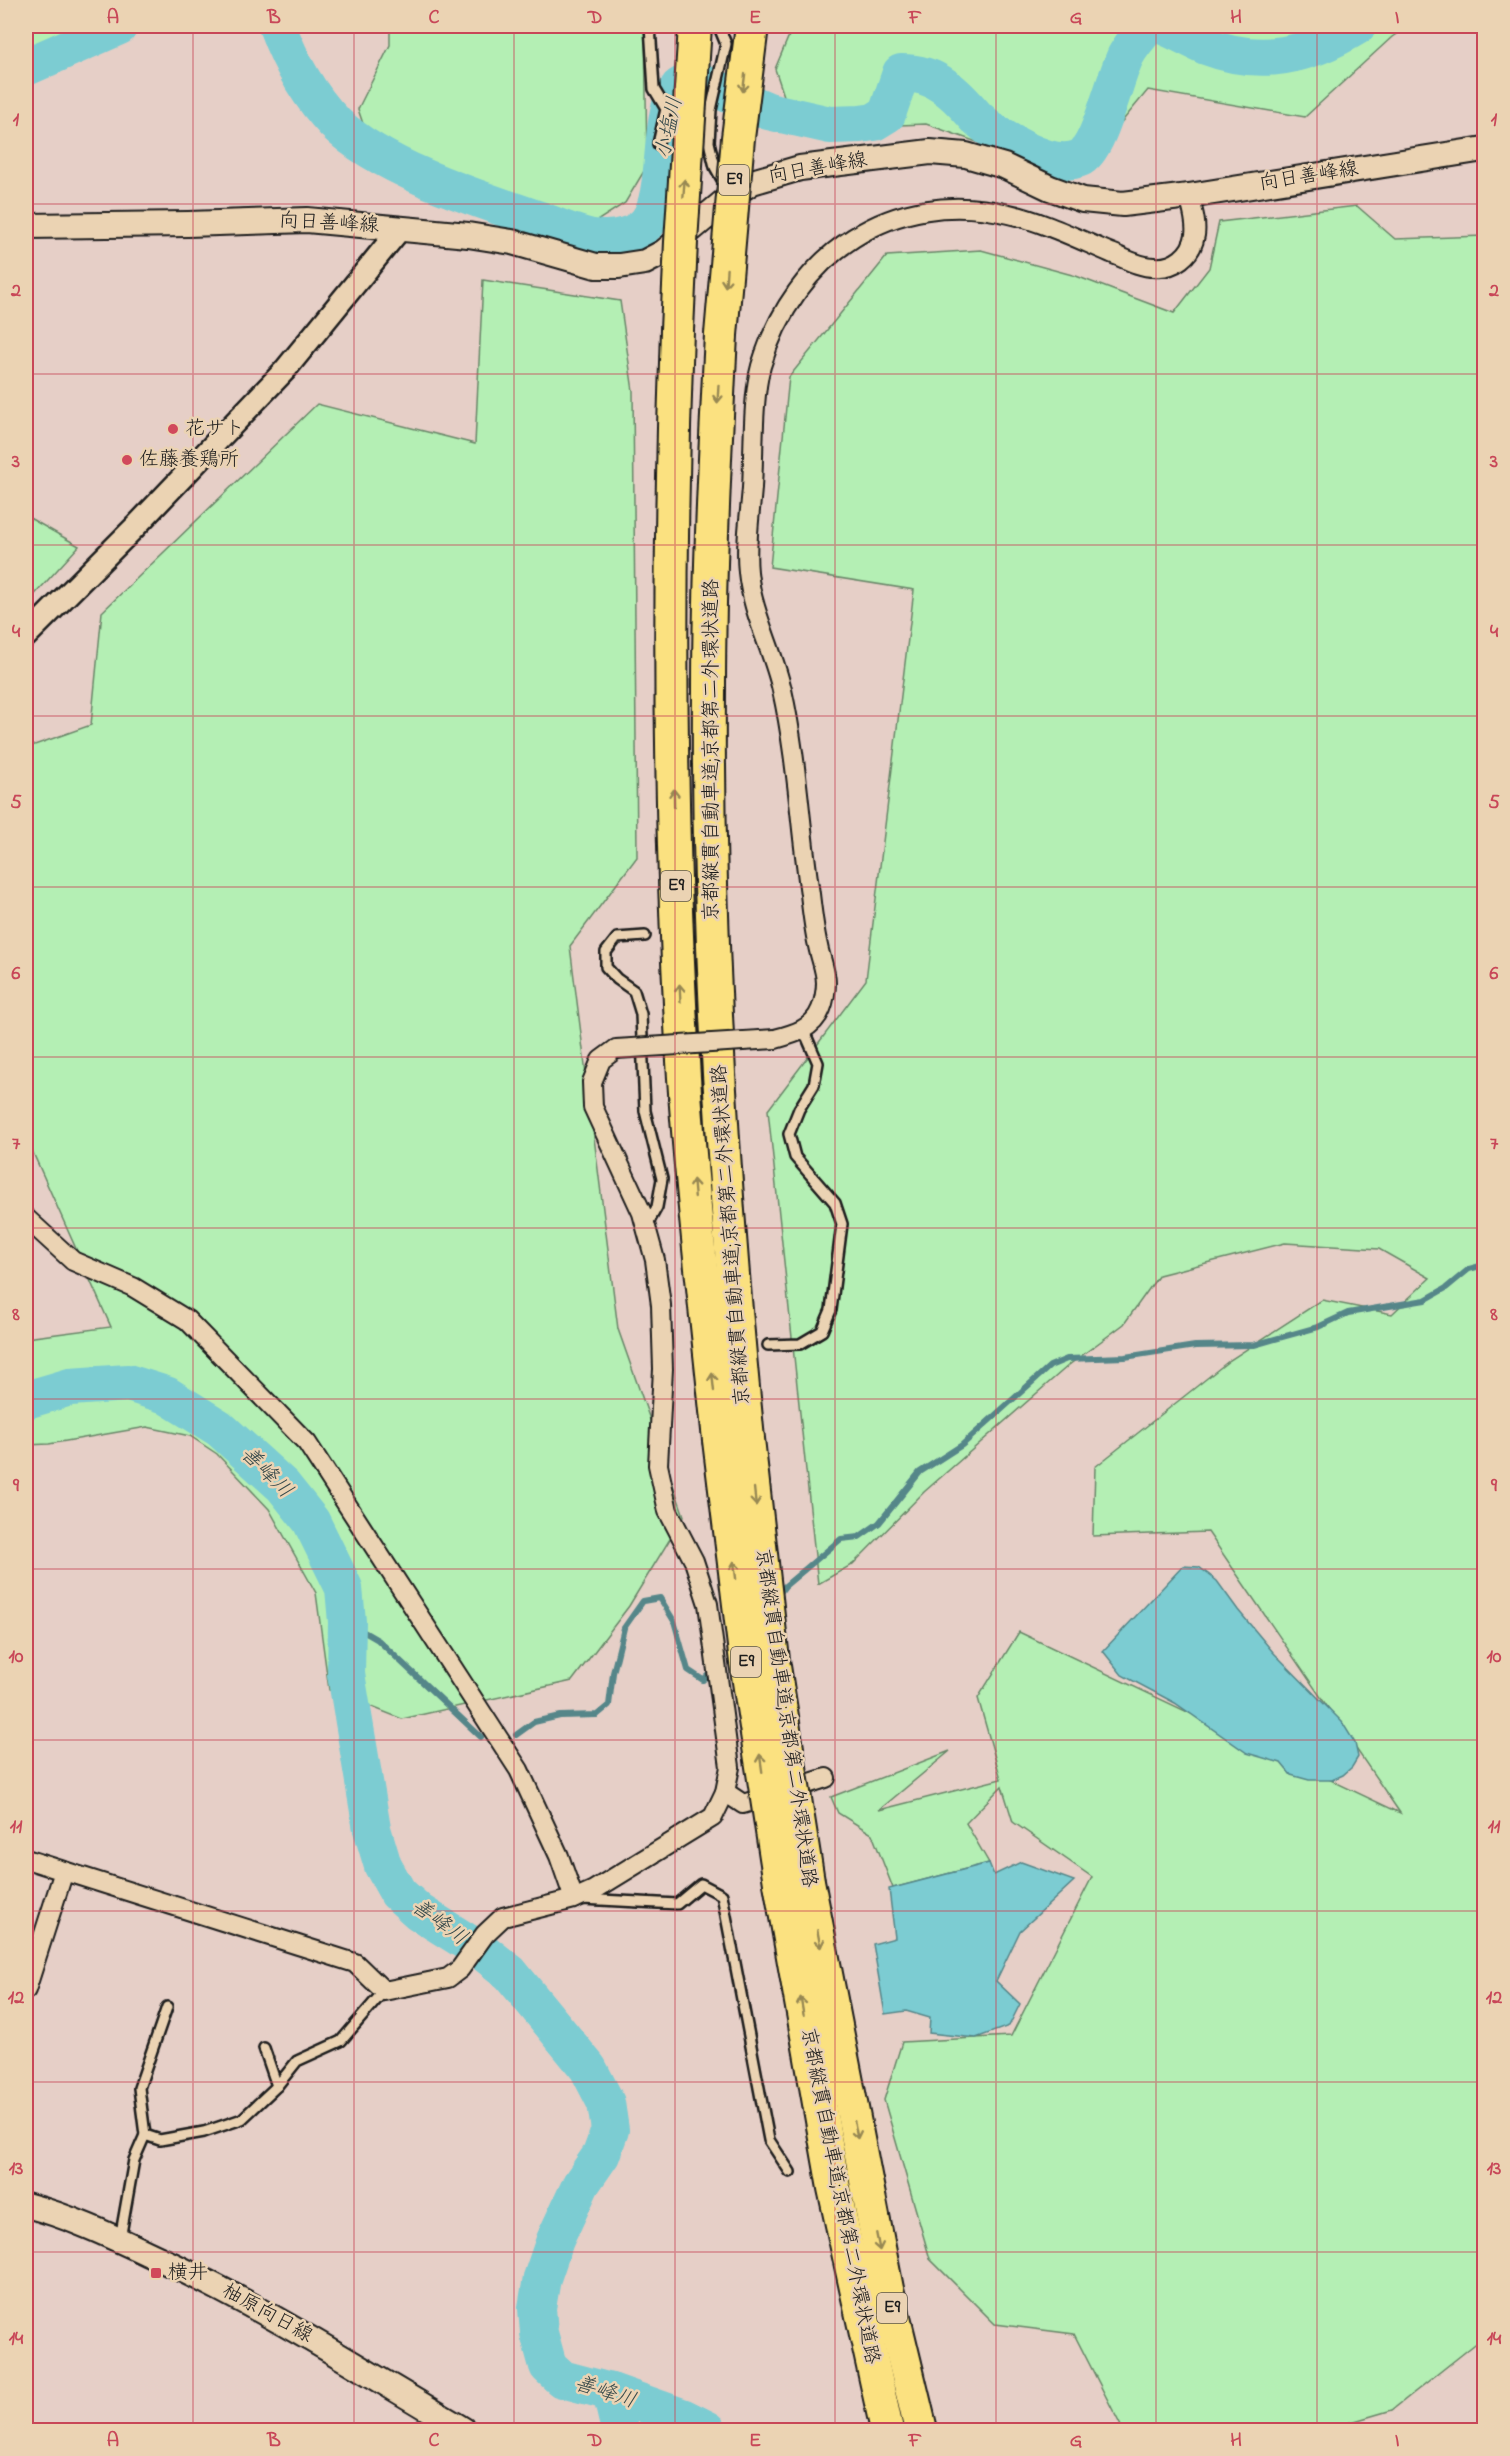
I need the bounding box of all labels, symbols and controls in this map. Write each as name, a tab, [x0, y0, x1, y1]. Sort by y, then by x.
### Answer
text: A	[107, 4, 119, 33]
text: B	[266, 4, 281, 33]
text: C	[429, 4, 440, 33]
text: D	[587, 4, 602, 33]
text: E	[749, 4, 761, 33]
text: F	[908, 4, 922, 33]
text: G	[1070, 4, 1083, 33]
text: H	[1230, 4, 1242, 33]
text: I	[1395, 4, 1400, 33]
one-way arrow	[739, 73, 750, 93]
water label: 小塩川	[649, 94, 691, 162]
text: 1	[13, 106, 20, 135]
text: 1	[1491, 106, 1498, 135]
street label: 向日善峰線	[766, 146, 870, 192]
street label: 向日善峰線	[1257, 155, 1361, 199]
road number: E9	[719, 165, 749, 195]
one-way arrow	[679, 179, 690, 199]
street label: 向日善峰線	[278, 207, 380, 241]
one-way arrow	[720, 267, 731, 287]
text: 2	[10, 277, 21, 306]
text: 2	[1488, 277, 1499, 306]
one-way arrow	[713, 383, 724, 403]
place label: 花サト	[185, 415, 245, 444]
marker: 花サト	[166, 422, 180, 436]
place label: 佐藤養鶏所	[139, 446, 239, 475]
text: 3	[11, 448, 20, 477]
text: 3	[1489, 448, 1498, 477]
marker: 佐藤養鶏所	[120, 453, 134, 467]
street label: 京都縦貫自動車道;京都第二外環状道路	[698, 579, 727, 921]
text: 4	[12, 618, 21, 647]
text: 4	[1490, 618, 1499, 647]
text: 5	[10, 789, 22, 818]
one-way arrow	[668, 789, 679, 809]
text: 5	[1488, 789, 1500, 818]
road number: E9	[661, 871, 691, 901]
text: 6	[12, 960, 21, 989]
text: 6	[1490, 960, 1499, 989]
one-way arrow	[674, 984, 685, 1004]
street label: 京都縦貫自動車道;京都第二外環状道路	[706, 1063, 758, 1407]
text: 7	[12, 1130, 21, 1159]
text: 7	[1490, 1130, 1499, 1159]
one-way arrow	[688, 1178, 699, 1198]
text: 8	[11, 1301, 20, 1330]
text: 8	[1489, 1301, 1498, 1330]
one-way arrow	[707, 1372, 718, 1392]
water label: 善峰川	[233, 1440, 299, 1506]
text: 9	[12, 1472, 20, 1501]
text: 9	[1490, 1472, 1498, 1501]
one-way arrow	[749, 1486, 760, 1506]
street label: 京都縦貫自動車道;京都第二外環状道路	[747, 1546, 823, 1890]
one-way arrow	[729, 1560, 740, 1580]
text: 10	[9, 1643, 24, 1672]
text: 10	[1487, 1643, 1502, 1672]
road number: E9	[731, 1647, 761, 1677]
one-way arrow	[755, 1753, 766, 1773]
text: 11	[10, 1813, 23, 1842]
text: 11	[1488, 1813, 1501, 1842]
water label: 善峰川	[405, 1892, 473, 1954]
one-way arrow	[814, 1928, 825, 1948]
text: 12	[8, 1984, 24, 2013]
text: 12	[1486, 1984, 1502, 2013]
one-way arrow	[796, 1997, 807, 2017]
street label: 京都縦貫自動車道;京都第二外環状道路	[792, 2025, 886, 2367]
one-way arrow	[850, 2121, 862, 2140]
text: 13	[9, 2155, 23, 2184]
text: 13	[1487, 2155, 1501, 2184]
one-way arrow	[873, 2232, 884, 2252]
place label: 横井	[168, 2259, 208, 2288]
marker: 横井	[149, 2266, 163, 2280]
street label: 柚原向日線	[216, 2277, 318, 2351]
road number: E9	[877, 2293, 907, 2323]
text: 14	[9, 2325, 24, 2354]
text: 14	[1487, 2325, 1502, 2354]
water label: 善峰川	[570, 2369, 640, 2417]
text: A	[107, 2427, 119, 2456]
text: B	[266, 2427, 281, 2456]
text: C	[429, 2427, 440, 2456]
text: D	[587, 2427, 602, 2456]
text: E	[749, 2427, 761, 2456]
text: F	[908, 2427, 922, 2456]
text: G	[1070, 2427, 1083, 2456]
text: H	[1230, 2427, 1242, 2456]
text: I	[1395, 2427, 1400, 2456]

